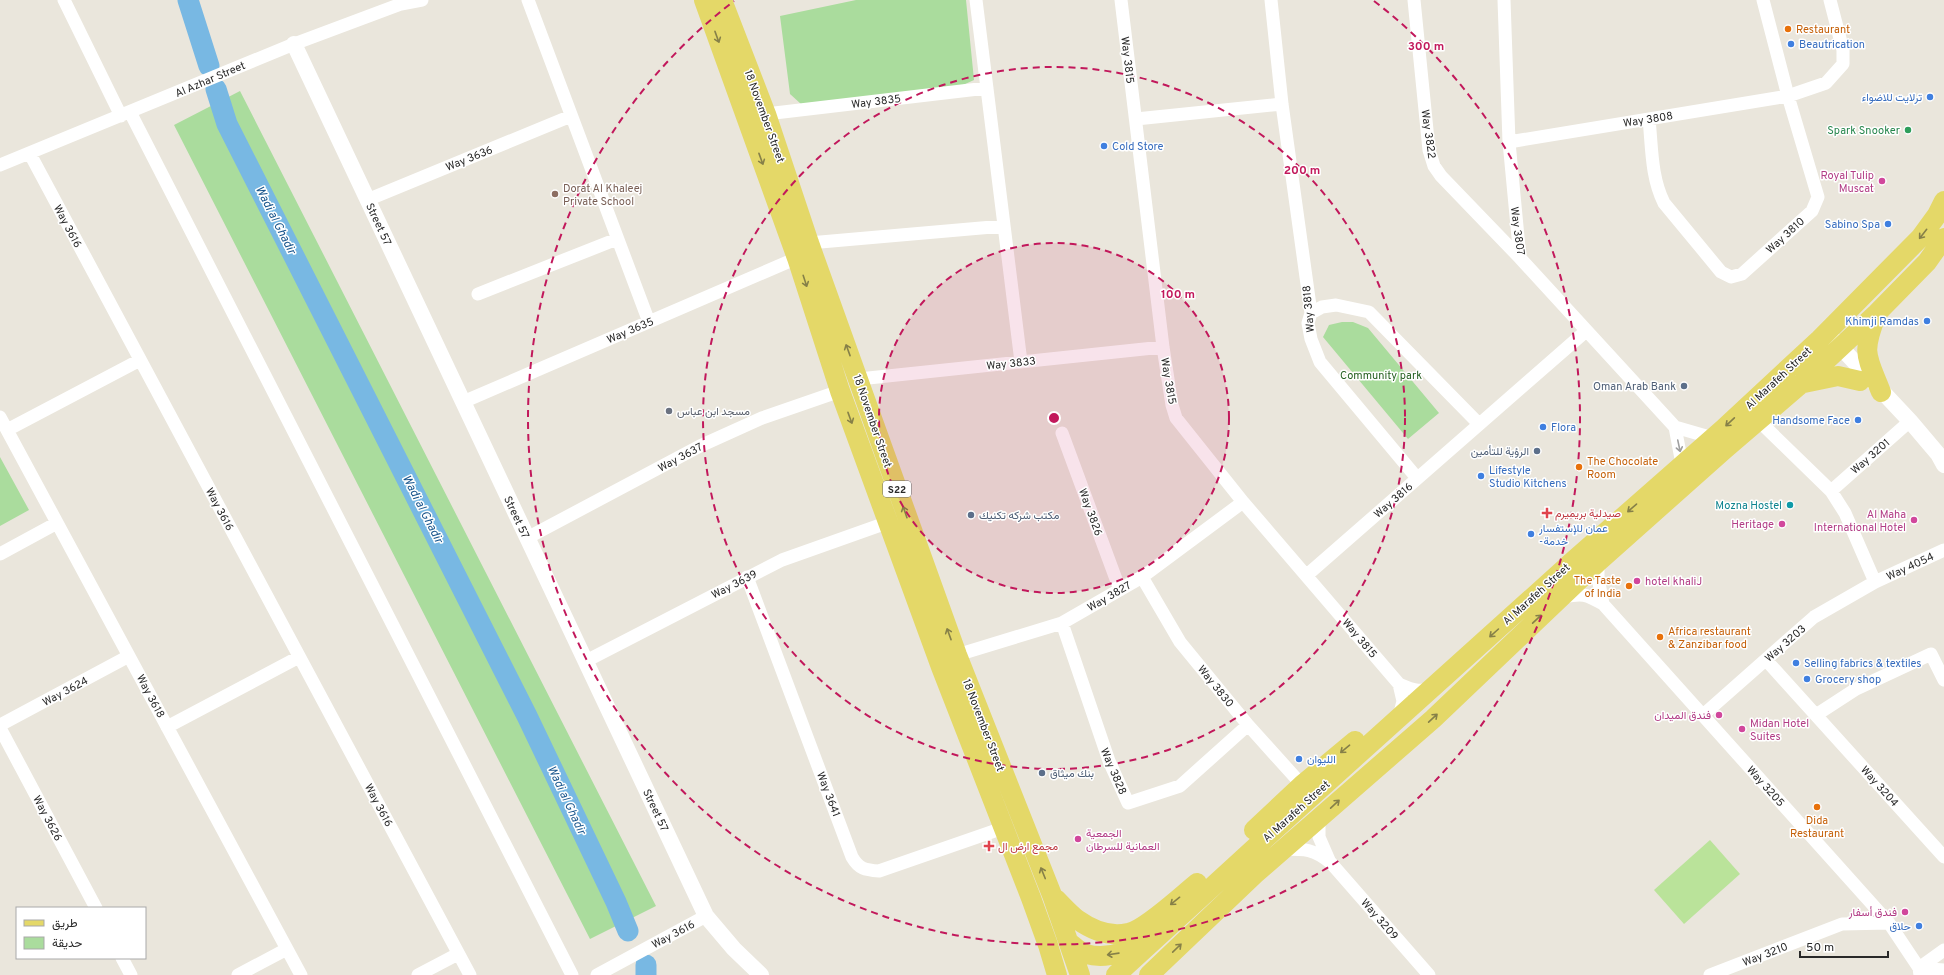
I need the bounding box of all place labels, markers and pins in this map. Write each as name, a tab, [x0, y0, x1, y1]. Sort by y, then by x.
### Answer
place label: Restaurant	[1796, 23, 1850, 37]
marker: Restaurant	[1783, 24, 1793, 34]
place label: Beautrication	[1799, 38, 1865, 52]
marker: Beautrication	[1786, 39, 1796, 49]
place label: ترلايت للاضواء	[1862, 91, 1923, 105]
marker: ترلايت للاضواء	[1925, 92, 1935, 102]
place label: Spark Snooker	[1827, 124, 1901, 138]
marker: Spark Snooker	[1903, 125, 1913, 135]
place label: Cold Store	[1112, 140, 1164, 154]
marker: Cold Store	[1099, 141, 1109, 151]
place label: Royal Tulip Muscat	[1820, 169, 1874, 196]
marker: Royal Tulip Muscat	[1877, 176, 1887, 186]
place label: Dorat Al Khaleej Private School	[563, 182, 642, 209]
marker: Dorat Al Khaleej Private School	[550, 189, 560, 199]
place label: Sabino Spa	[1825, 218, 1880, 232]
marker: Sabino Spa	[1883, 219, 1893, 229]
place label: Khimji Ramdas	[1845, 315, 1919, 329]
marker: Khimji Ramdas	[1922, 316, 1932, 326]
place label: Oman Arab Bank	[1593, 380, 1676, 394]
marker: Oman Arab Bank	[1679, 381, 1689, 391]
place label: مسجد ابن عباس	[677, 405, 750, 419]
marker: مسجد ابن عباس	[664, 406, 674, 416]
centre of rings	[1047, 411, 1061, 425]
place label: Handsome Face	[1772, 414, 1850, 428]
marker: Handsome Face	[1853, 415, 1863, 425]
place label: Flora	[1551, 421, 1576, 435]
marker: Flora	[1538, 422, 1548, 432]
place label: الرؤية للتأمين	[1471, 445, 1529, 459]
marker: الرؤية للتأمين	[1532, 446, 1542, 456]
place label: The Chocolate Room	[1587, 455, 1658, 482]
marker: The Chocolate Room	[1574, 462, 1584, 472]
place label: Lifestyle Studio Kitchens	[1489, 464, 1567, 491]
marker: Lifestyle Studio Kitchens	[1476, 471, 1486, 481]
place label: Mozna Hostel	[1715, 499, 1782, 513]
marker: Mozna Hostel	[1785, 500, 1795, 510]
place label: صيدلية بريميرم	[1555, 507, 1621, 521]
marker: صيدلية بريميرم	[1542, 508, 1552, 518]
place label: Al Maha International Hotel	[1814, 508, 1906, 535]
place label: مكتب شركه تكنيك	[979, 509, 1059, 523]
marker: مكتب شركه تكنيك	[966, 510, 976, 520]
marker: Al Maha International Hotel	[1909, 515, 1919, 525]
place label: Heritage	[1731, 518, 1774, 532]
marker: Heritage	[1777, 519, 1787, 529]
place label: عمان للإستفسار -خدمة	[1538, 522, 1608, 549]
marker: عمان للإستفسار -خدمة	[1526, 529, 1536, 539]
place label: The Taste of India	[1574, 574, 1621, 601]
place label: hotel khaliJ	[1645, 575, 1702, 589]
marker: hotel khaliJ	[1632, 576, 1642, 586]
marker: The Taste of India	[1624, 581, 1634, 591]
place label: Africa restaurant & Zanzibar food	[1668, 625, 1751, 652]
marker: Africa restaurant & Zanzibar food	[1655, 632, 1665, 642]
place label: Selling fabrics & textiles	[1804, 657, 1922, 671]
marker: Selling fabrics & textiles	[1791, 658, 1801, 668]
place label: Grocery shop	[1815, 673, 1881, 687]
marker: Grocery shop	[1802, 674, 1812, 684]
place label: فندق الميدان	[1654, 709, 1711, 723]
marker: فندق الميدان	[1714, 710, 1724, 720]
place label: Midan Hotel Suites	[1750, 717, 1809, 744]
marker: Midan Hotel Suites	[1737, 724, 1747, 734]
place label: الليوان	[1307, 753, 1336, 767]
marker: الليوان	[1294, 754, 1304, 764]
place label: بنك ميثاق	[1050, 767, 1094, 781]
marker: بنك ميثاق	[1037, 768, 1047, 778]
marker: Dida Restaurant	[1812, 802, 1822, 812]
place label: Dida Restaurant	[1790, 814, 1844, 841]
place label: الجمعية العمانية للسرطان	[1086, 827, 1159, 854]
marker: الجمعية العمانية للسرطان	[1073, 834, 1083, 844]
marker: مجمع ارض ال	[983, 840, 995, 852]
place label: مجمع ارض ال	[998, 840, 1058, 854]
place label: فندق أسفار	[1848, 906, 1897, 920]
marker: فندق أسفار	[1900, 907, 1910, 917]
place label: حلاق	[1889, 920, 1911, 934]
marker: حلاق	[1914, 921, 1924, 931]

